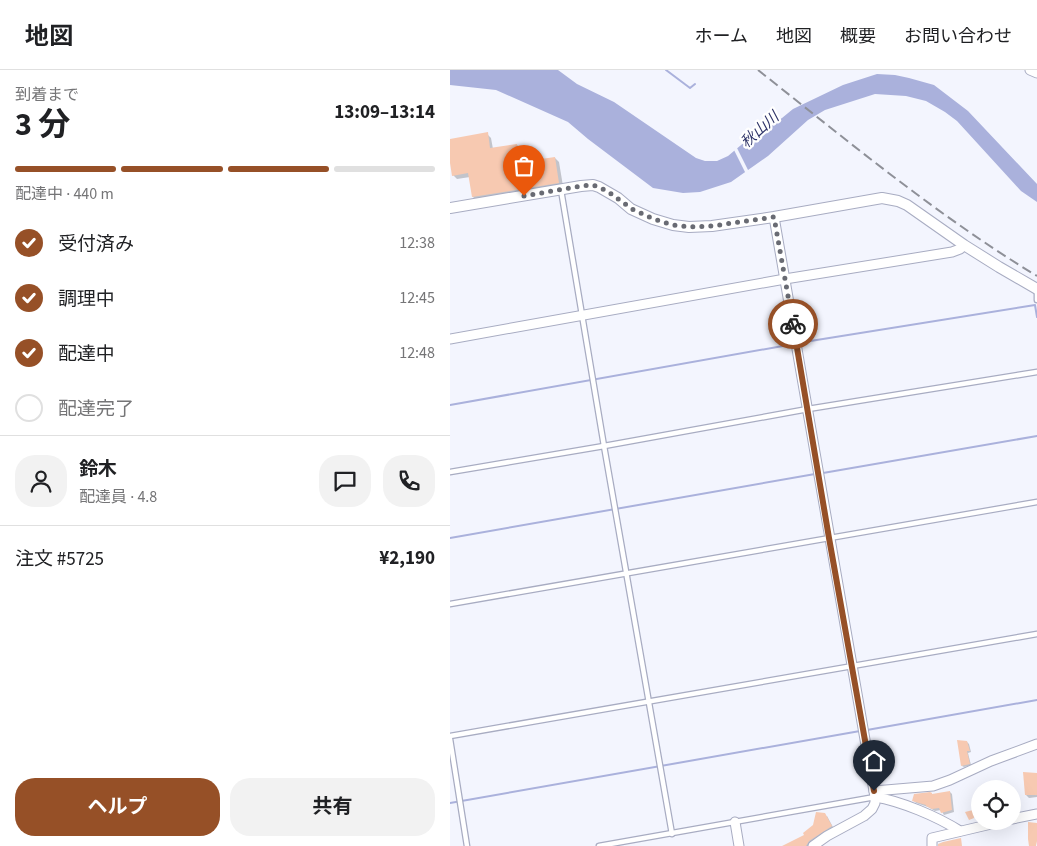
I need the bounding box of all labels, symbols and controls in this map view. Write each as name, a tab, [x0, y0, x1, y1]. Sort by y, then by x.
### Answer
text: 地図	[25, 19, 73, 54]
text: ホーム	[695, 24, 748, 49]
text: 地図	[776, 24, 812, 49]
text: 概要	[840, 24, 876, 49]
text: お問い合わせ	[904, 24, 1012, 49]
text: 到着まで	[15, 84, 79, 106]
text: 13:09–13:14	[334, 99, 435, 126]
text: 3 分	[15, 102, 70, 148]
water label: 秋山川	[736, 106, 785, 153]
pin	[503, 145, 545, 196]
icon: bag	[510, 152, 538, 180]
text: 配達中 · 440 m	[15, 183, 114, 205]
icon: check	[15, 229, 43, 257]
text: 受付済み	[58, 231, 134, 258]
text: 12:38	[399, 232, 435, 254]
icon: check	[15, 284, 43, 312]
text: 調理中	[58, 286, 115, 313]
text: 12:45	[399, 287, 435, 309]
courier	[768, 299, 818, 349]
icon: bike	[779, 310, 807, 338]
icon: check	[15, 339, 43, 367]
text: 配達中	[58, 341, 115, 368]
text: 12:48	[399, 342, 435, 364]
text: 配達完了	[58, 396, 134, 423]
button: person	[15, 455, 67, 507]
button: chat	[319, 455, 371, 507]
button: phone	[383, 455, 435, 507]
text: 鈴木	[79, 456, 117, 483]
text: 配達員 · 4.8	[79, 486, 157, 508]
text: ¥2,190	[379, 545, 435, 572]
text: 注文 #5725	[15, 546, 104, 573]
pin	[853, 740, 895, 791]
icon: home	[860, 747, 888, 775]
button: ヘルプ	[15, 778, 220, 836]
button: 共有	[230, 778, 435, 836]
map controls	[971, 780, 1021, 830]
button: locate	[971, 780, 1021, 830]

